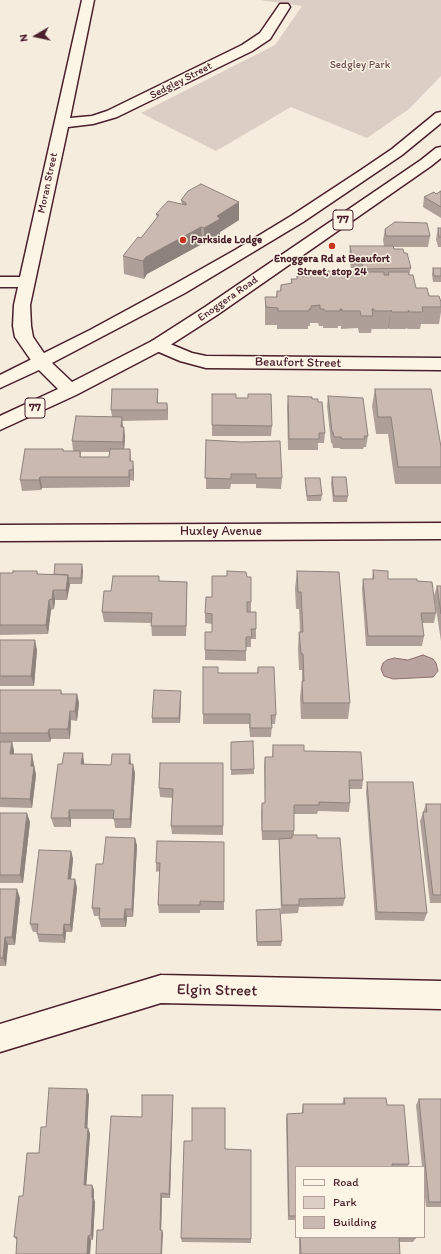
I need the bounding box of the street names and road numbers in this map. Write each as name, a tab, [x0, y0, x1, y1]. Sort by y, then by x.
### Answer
street label: Sedgley Street	[148, 60, 214, 102]
street label: Moran Street	[35, 152, 61, 214]
road number: 77	[333, 210, 353, 230]
street label: Enoggera Road	[195, 273, 261, 325]
street label: Beaufort Street	[255, 354, 341, 372]
road number: 77	[25, 398, 45, 418]
street label: Huxley Avenue	[180, 524, 262, 540]
street label: Elgin Street	[177, 981, 257, 1001]

